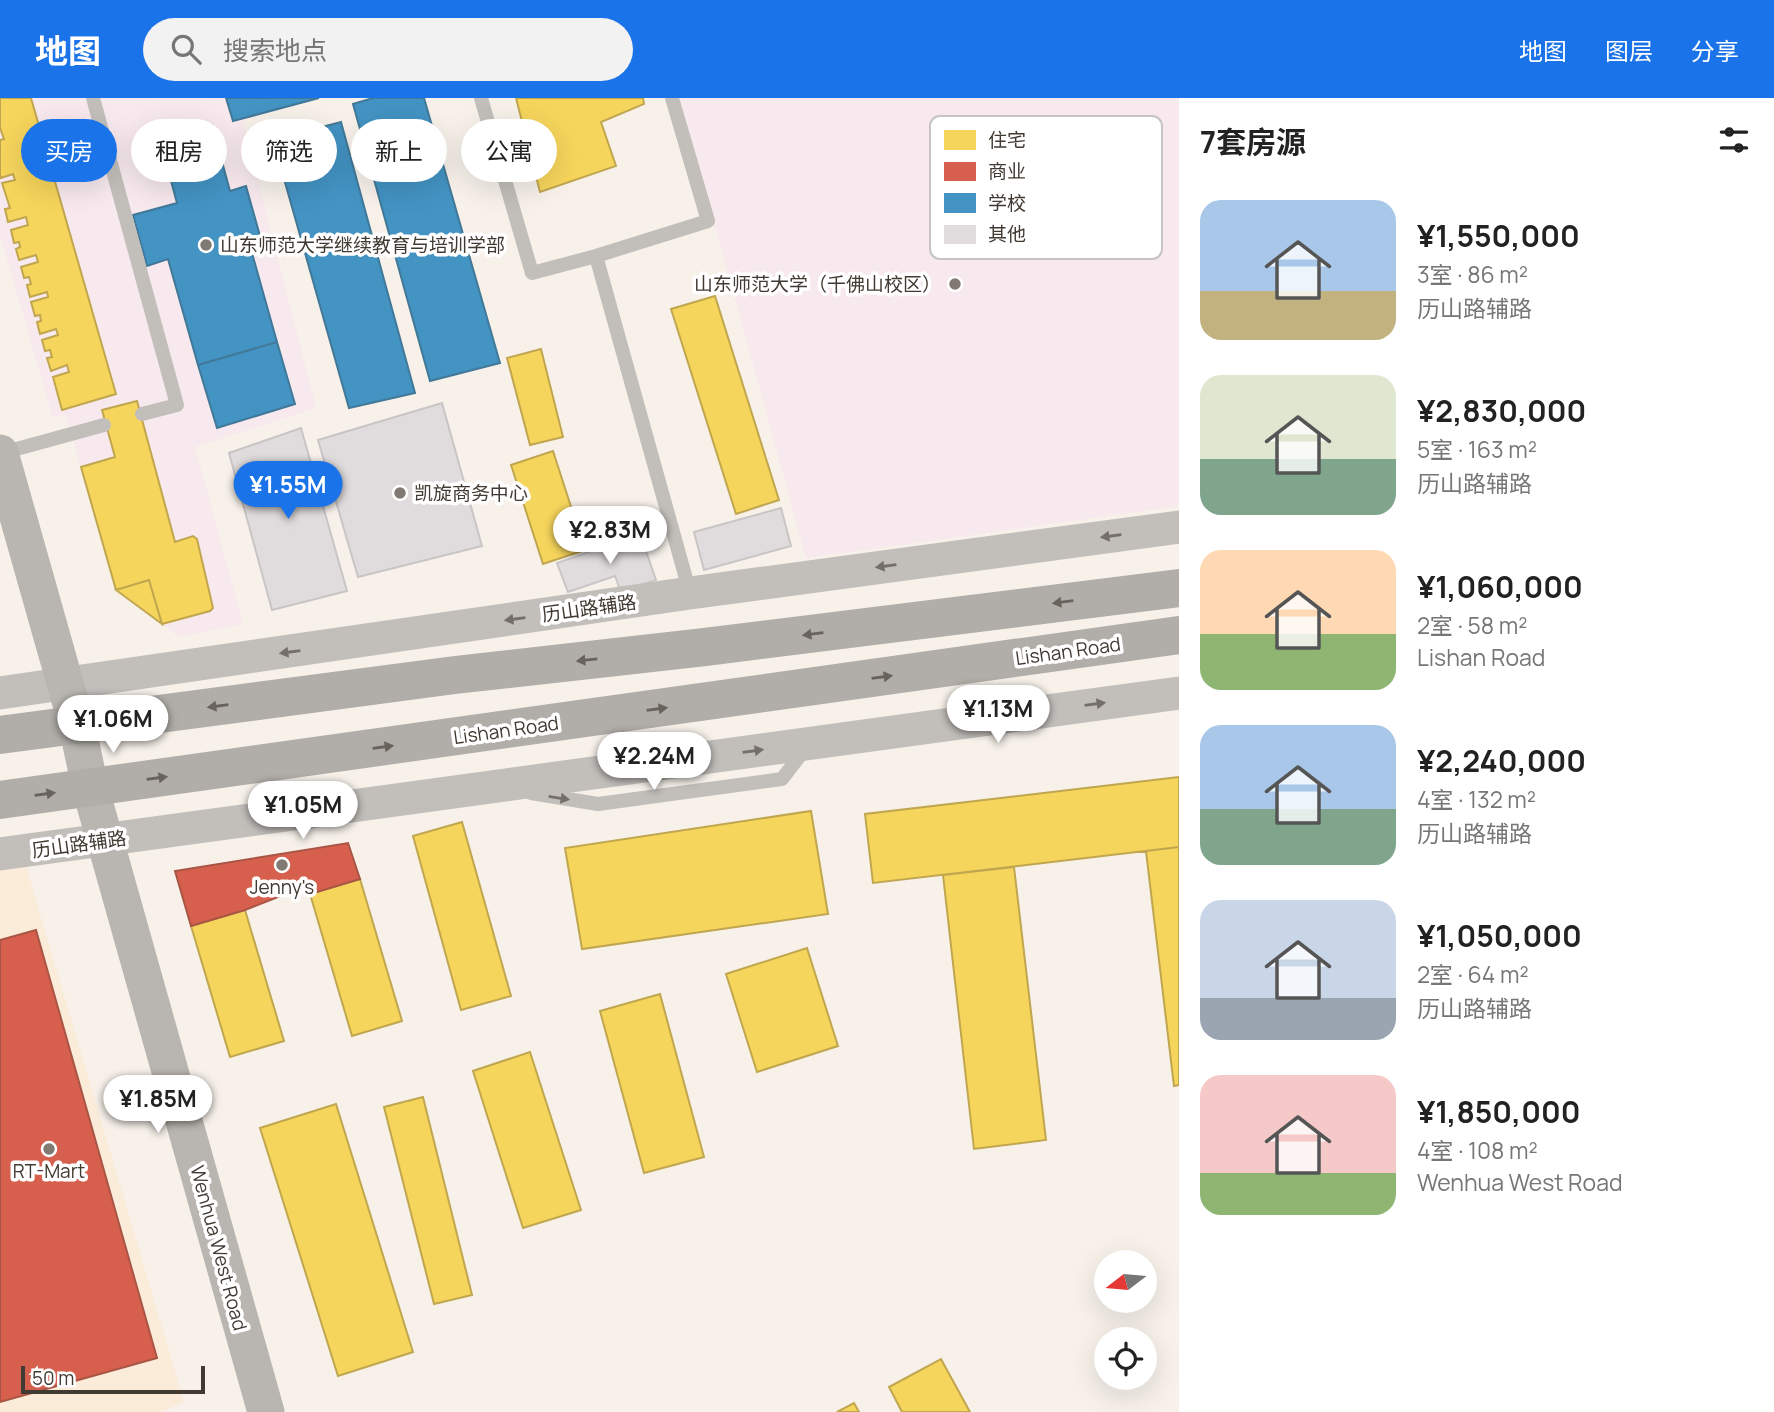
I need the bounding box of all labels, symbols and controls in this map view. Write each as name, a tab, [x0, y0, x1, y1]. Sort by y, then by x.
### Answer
search box	[143, 18, 633, 81]
text: 地图	[35, 28, 101, 73]
icon: search	[167, 30, 205, 68]
text: 搜索地点	[223, 32, 327, 68]
text: 地图	[1519, 34, 1567, 67]
text: 图层	[1605, 34, 1653, 67]
text: 分享	[1691, 34, 1739, 67]
legend	[930, 116, 1162, 259]
chip: 买房	[21, 119, 117, 182]
chip: 租房	[131, 119, 227, 182]
chip: 筛选	[241, 119, 337, 182]
chip: 新上	[351, 119, 447, 182]
chip: 公寓	[461, 119, 557, 182]
text: 7套房源	[1200, 121, 1306, 162]
icon: filters	[1715, 121, 1753, 159]
text: 住宅	[988, 127, 1026, 153]
text: 商业	[988, 158, 1026, 184]
text: 学校	[988, 190, 1026, 216]
text: ¥1,550,000	[1417, 215, 1580, 256]
text: 其他	[988, 221, 1026, 247]
icon: home	[1256, 228, 1340, 312]
place label: 山东师范大学继续教育与培训学部	[220, 232, 505, 258]
marker: 山东师范大学继续教育与培训学部	[198, 237, 214, 253]
text: 3室 · 86 m²	[1417, 258, 1528, 290]
place label: 山东师范大学（千佛山校区）	[694, 271, 941, 297]
marker: 山东师范大学（千佛山校区）	[947, 276, 963, 292]
text: 历山路辅路	[1417, 292, 1532, 324]
text: ¥2,830,000	[1417, 390, 1586, 431]
icon: home	[1256, 403, 1340, 487]
text: 5室 · 163 m²	[1417, 433, 1537, 465]
pin: ¥1.55M	[231, 462, 345, 521]
text: 历山路辅路	[1417, 467, 1532, 499]
text: ¥1.55M	[250, 468, 326, 500]
place label: 凯旋商务中心	[414, 480, 528, 506]
marker: 凯旋商务中心	[392, 485, 408, 501]
pin: ¥2.83M	[553, 506, 667, 566]
text: ¥2.83M	[569, 513, 651, 545]
one-way arrow	[1100, 531, 1122, 542]
one-way arrow	[875, 561, 897, 572]
text: ¥1,060,000	[1417, 566, 1583, 607]
icon: home	[1256, 578, 1340, 662]
street label: 历山路辅路	[540, 589, 638, 627]
one-way arrow	[1051, 597, 1073, 608]
text: 2室 · 58 m²	[1417, 609, 1527, 641]
one-way arrow	[504, 613, 526, 624]
one-way arrow	[801, 628, 823, 639]
street label: Lishan Road	[1014, 631, 1122, 671]
text: Lishan Road	[1417, 641, 1545, 673]
one-way arrow	[279, 647, 301, 658]
one-way arrow	[575, 655, 597, 666]
one-way arrow	[871, 671, 893, 682]
pin: ¥1.13M	[941, 686, 1055, 745]
text: ¥1.13M	[963, 692, 1033, 724]
pin: ¥1.06M	[56, 696, 170, 755]
one-way arrow	[1084, 699, 1106, 710]
one-way arrow	[207, 701, 229, 712]
text: ¥1.06M	[73, 702, 153, 734]
one-way arrow	[646, 703, 668, 714]
street label: Lishan Road	[452, 710, 560, 750]
pin: ¥2.24M	[597, 732, 711, 792]
text: ¥2.24M	[613, 739, 695, 771]
text: ¥2,240,000	[1417, 740, 1586, 781]
one-way arrow	[372, 742, 394, 753]
one-way arrow	[743, 746, 765, 757]
icon: home	[1256, 753, 1340, 837]
one-way arrow	[147, 772, 169, 783]
pin: ¥1.05M	[246, 782, 360, 841]
text: 4室 · 132 m²	[1417, 783, 1536, 815]
one-way arrow	[34, 788, 56, 799]
text: ¥1.05M	[264, 788, 342, 820]
one-way arrow	[548, 793, 570, 804]
text: 历山路辅路	[1417, 817, 1532, 849]
street label: 历山路辅路	[30, 825, 128, 863]
marker: Jenny's	[274, 857, 290, 873]
place label: Jenny's	[250, 874, 314, 900]
text: ¥1,050,000	[1417, 915, 1582, 956]
icon: home	[1256, 928, 1340, 1012]
text: 2室 · 64 m²	[1417, 958, 1529, 990]
text: 历山路辅路	[1417, 992, 1532, 1024]
pin: ¥1.85M	[101, 1076, 215, 1135]
text: ¥1.85M	[119, 1082, 197, 1114]
text: ¥1,850,000	[1417, 1091, 1580, 1132]
icon: home	[1256, 1103, 1340, 1187]
text: 4室 · 108 m²	[1417, 1134, 1538, 1166]
marker: RT-Mart	[41, 1141, 57, 1157]
place label: RT-Mart	[13, 1158, 85, 1184]
street label: Wenhua West Road	[184, 1163, 254, 1333]
text: Wenhua West Road	[1417, 1166, 1623, 1198]
north arrow	[1094, 1250, 1157, 1312]
map controls	[1094, 1250, 1157, 1390]
button: locate	[1094, 1327, 1157, 1390]
scale bar	[21, 1363, 205, 1395]
text: 50 m	[32, 1365, 74, 1391]

